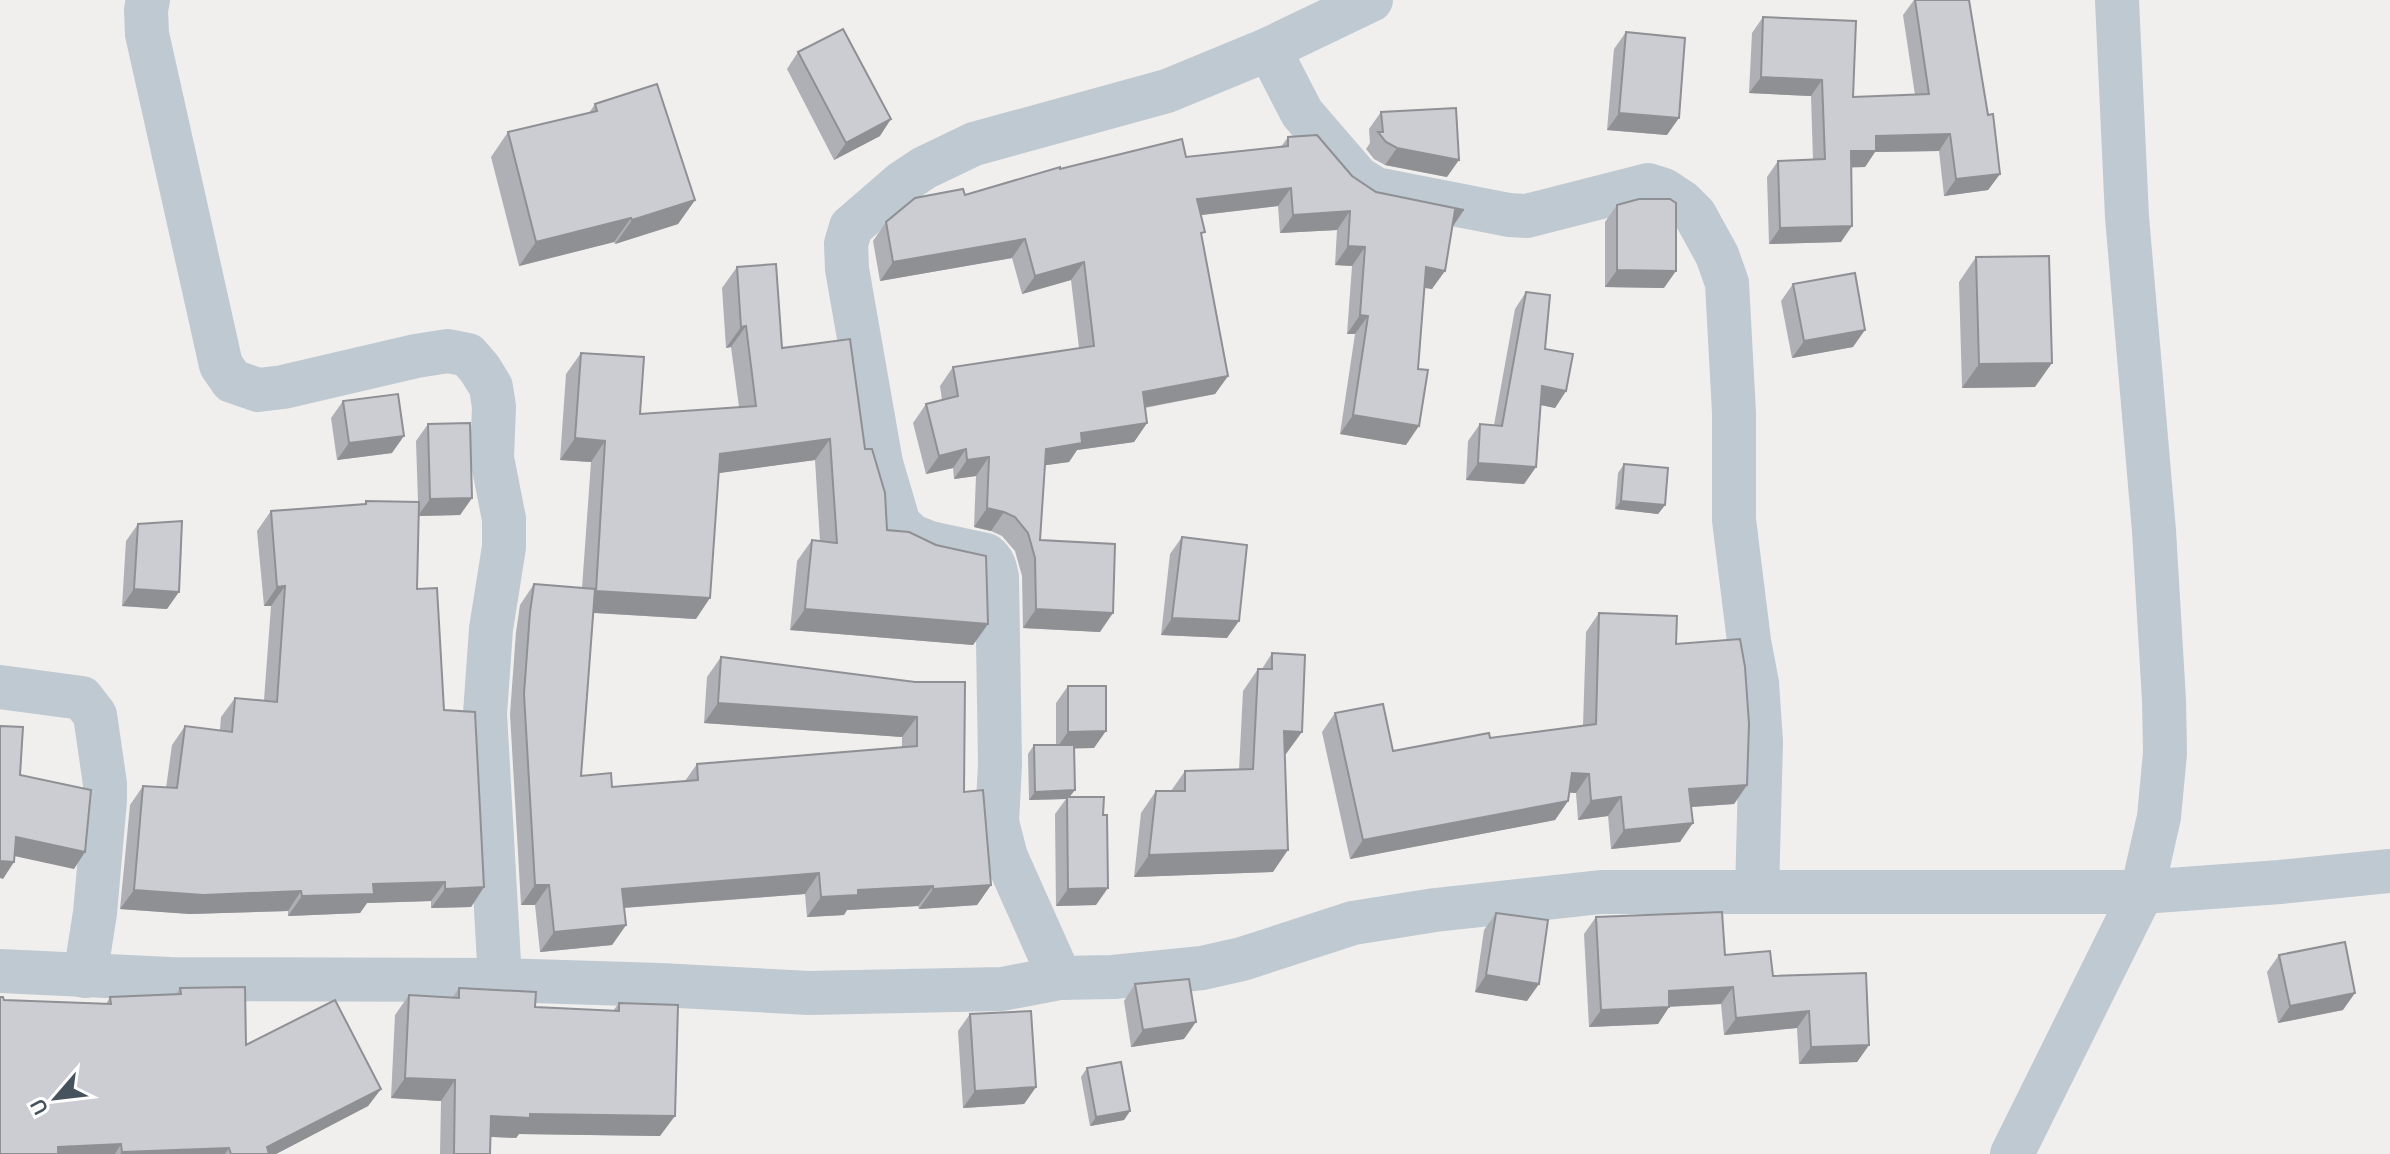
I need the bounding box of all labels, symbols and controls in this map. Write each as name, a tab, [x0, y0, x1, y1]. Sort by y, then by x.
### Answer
north arrow	[16, 1058, 96, 1138]
text: U	[24, 1094, 54, 1120]

